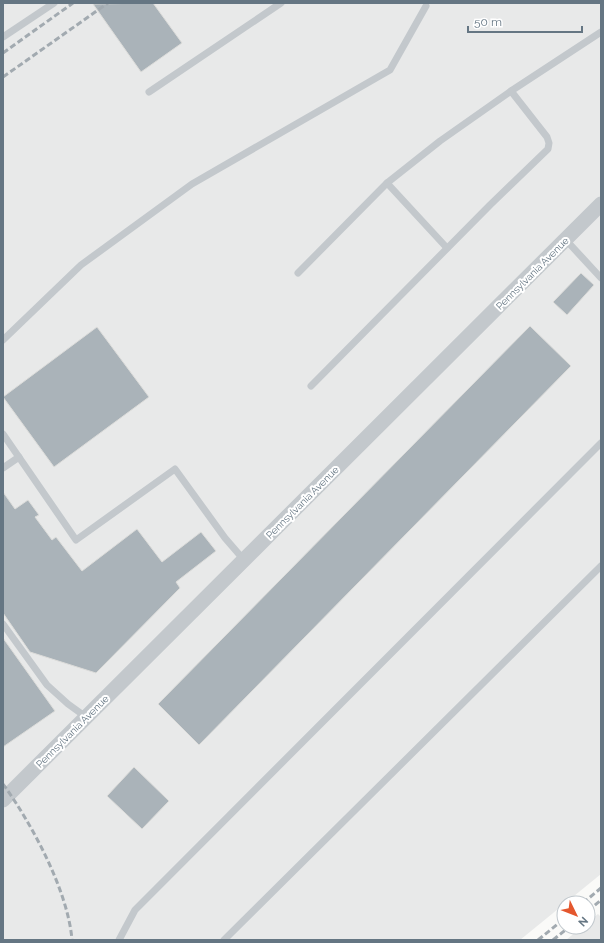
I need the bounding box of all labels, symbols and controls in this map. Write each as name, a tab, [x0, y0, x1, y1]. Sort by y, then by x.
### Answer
scale bar	[468, 8, 582, 34]
text: 50 m	[474, 15, 502, 29]
street label: Pennsylvania Avenue	[494, 235, 571, 312]
street label: Pennsylvania Avenue	[264, 464, 341, 541]
street label: Pennsylvania Avenue	[34, 693, 111, 770]
north arrow	[556, 895, 596, 935]
text: N	[575, 914, 591, 929]

